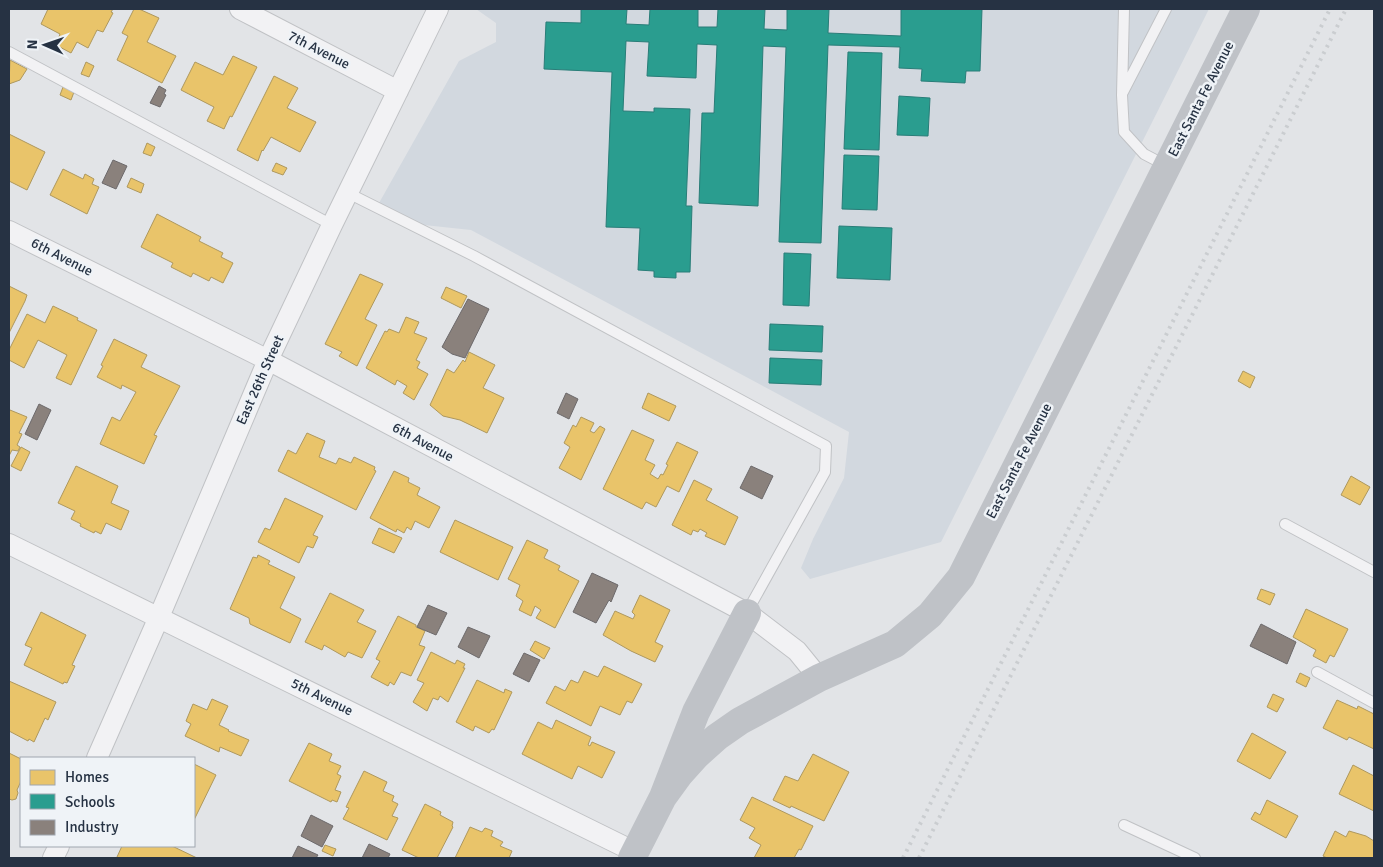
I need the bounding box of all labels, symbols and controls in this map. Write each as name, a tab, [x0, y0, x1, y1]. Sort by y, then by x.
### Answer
north arrow	[20, 20, 70, 70]
street label: 7th Avenue	[285, 27, 353, 73]
street label: East Santa Fe Avenue	[1165, 38, 1237, 160]
text: N	[24, 39, 41, 50]
street label: 6th Avenue	[28, 234, 96, 280]
street label: East 26th Street	[233, 333, 287, 427]
street label: East Santa Fe Avenue	[983, 400, 1055, 522]
street label: 6th Avenue	[389, 419, 457, 465]
street label: 5th Avenue	[288, 675, 356, 719]
legend	[20, 757, 195, 847]
text: Homes	[65, 768, 109, 786]
text: Schools	[65, 793, 116, 811]
text: Industry	[65, 818, 118, 836]

